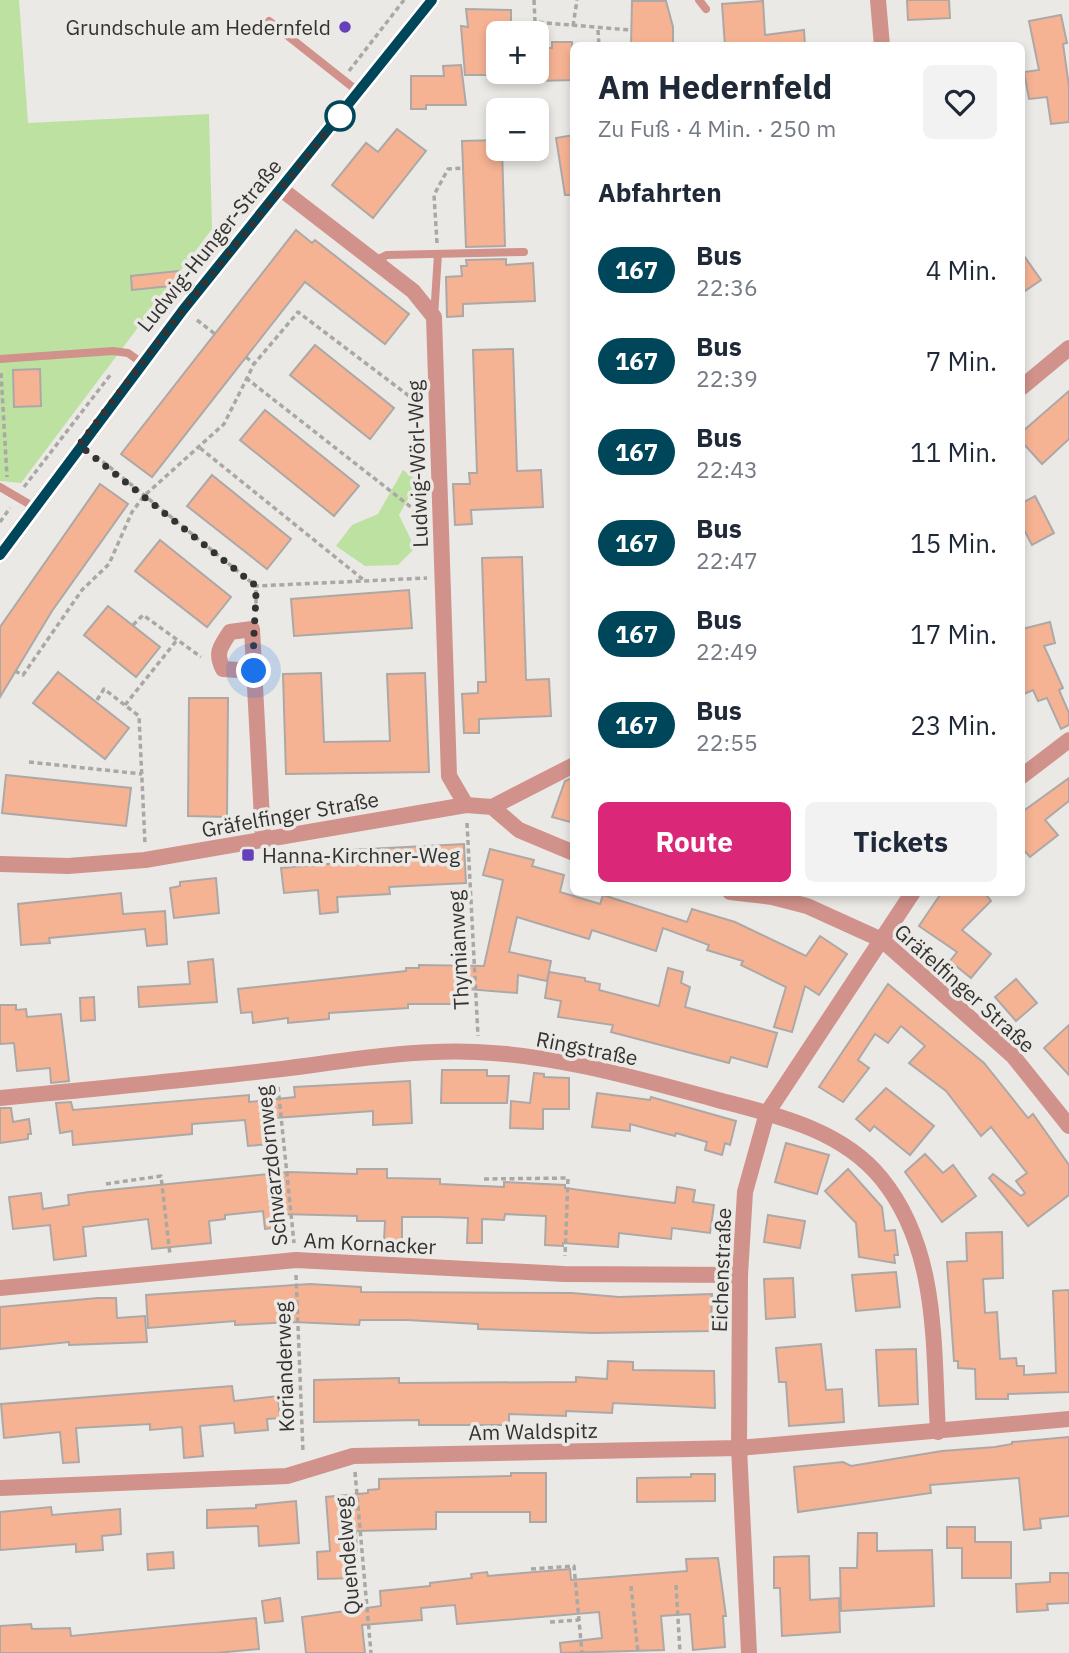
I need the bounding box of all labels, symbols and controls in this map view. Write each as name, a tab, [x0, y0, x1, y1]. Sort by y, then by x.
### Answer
place label: Grundschule am Hedernfeld	[65, 13, 331, 41]
marker: Grundschule am Hedernfeld	[337, 19, 353, 35]
map controls	[486, 21, 549, 161]
button: +	[486, 21, 549, 84]
text: Am Hedernfeld	[598, 65, 832, 108]
button: heart	[923, 65, 997, 139]
button: −	[486, 98, 549, 161]
unlabelled marker	[325, 101, 355, 131]
text: Zu Fuß · 4 Min. · 250 m	[598, 113, 836, 143]
street label: Ludwig-Hunger-Straße	[130, 153, 288, 337]
text: Abfahrten	[598, 175, 722, 209]
text: Bus	[696, 238, 742, 272]
text: 4 Min.	[926, 253, 997, 287]
text: 167	[615, 254, 658, 286]
text: 22:36	[696, 272, 758, 302]
text: Bus	[696, 329, 742, 363]
text: 7 Min.	[926, 344, 997, 378]
text: 167	[615, 345, 658, 377]
text: 22:39	[696, 363, 758, 393]
street label: Ludwig-Wörl-Weg	[400, 380, 434, 548]
text: Bus	[696, 420, 742, 454]
text: 11 Min.	[910, 435, 997, 469]
text: 167	[615, 436, 658, 468]
text: 22:43	[696, 454, 758, 484]
text: Bus	[696, 511, 742, 545]
text: 15 Min.	[910, 526, 997, 560]
text: 167	[615, 527, 658, 559]
text: 22:47	[696, 545, 758, 575]
text: Bus	[696, 602, 742, 636]
text: 17 Min.	[910, 617, 997, 651]
text: 167	[615, 618, 658, 650]
text: 22:49	[696, 636, 758, 666]
your location	[236, 653, 271, 688]
text: Bus	[696, 693, 742, 727]
text: 23 Min.	[910, 708, 997, 742]
text: 167	[615, 709, 658, 741]
text: 22:55	[696, 727, 758, 757]
street label: Gräfelfinger Straße	[199, 785, 381, 843]
button: Route	[598, 802, 791, 882]
button: Tickets	[805, 802, 997, 882]
place label: Hanna-Kirchner-Weg	[262, 841, 460, 869]
marker: Hanna-Kirchner-Weg	[240, 847, 256, 863]
street label: Thymianweg	[441, 890, 475, 1010]
street label: Gräfelfinger Straße	[889, 917, 1041, 1059]
street label: Ringstraße	[534, 1024, 640, 1072]
street label: Schwarzdornweg	[249, 1084, 293, 1248]
street label: Eichenstraße	[705, 1207, 737, 1333]
street label: Am Kornacker	[303, 1226, 437, 1260]
street label: Korianderweg	[268, 1301, 300, 1433]
street label: Am Waldspitz	[468, 1416, 598, 1446]
street label: Quendelweg	[328, 1496, 366, 1616]

